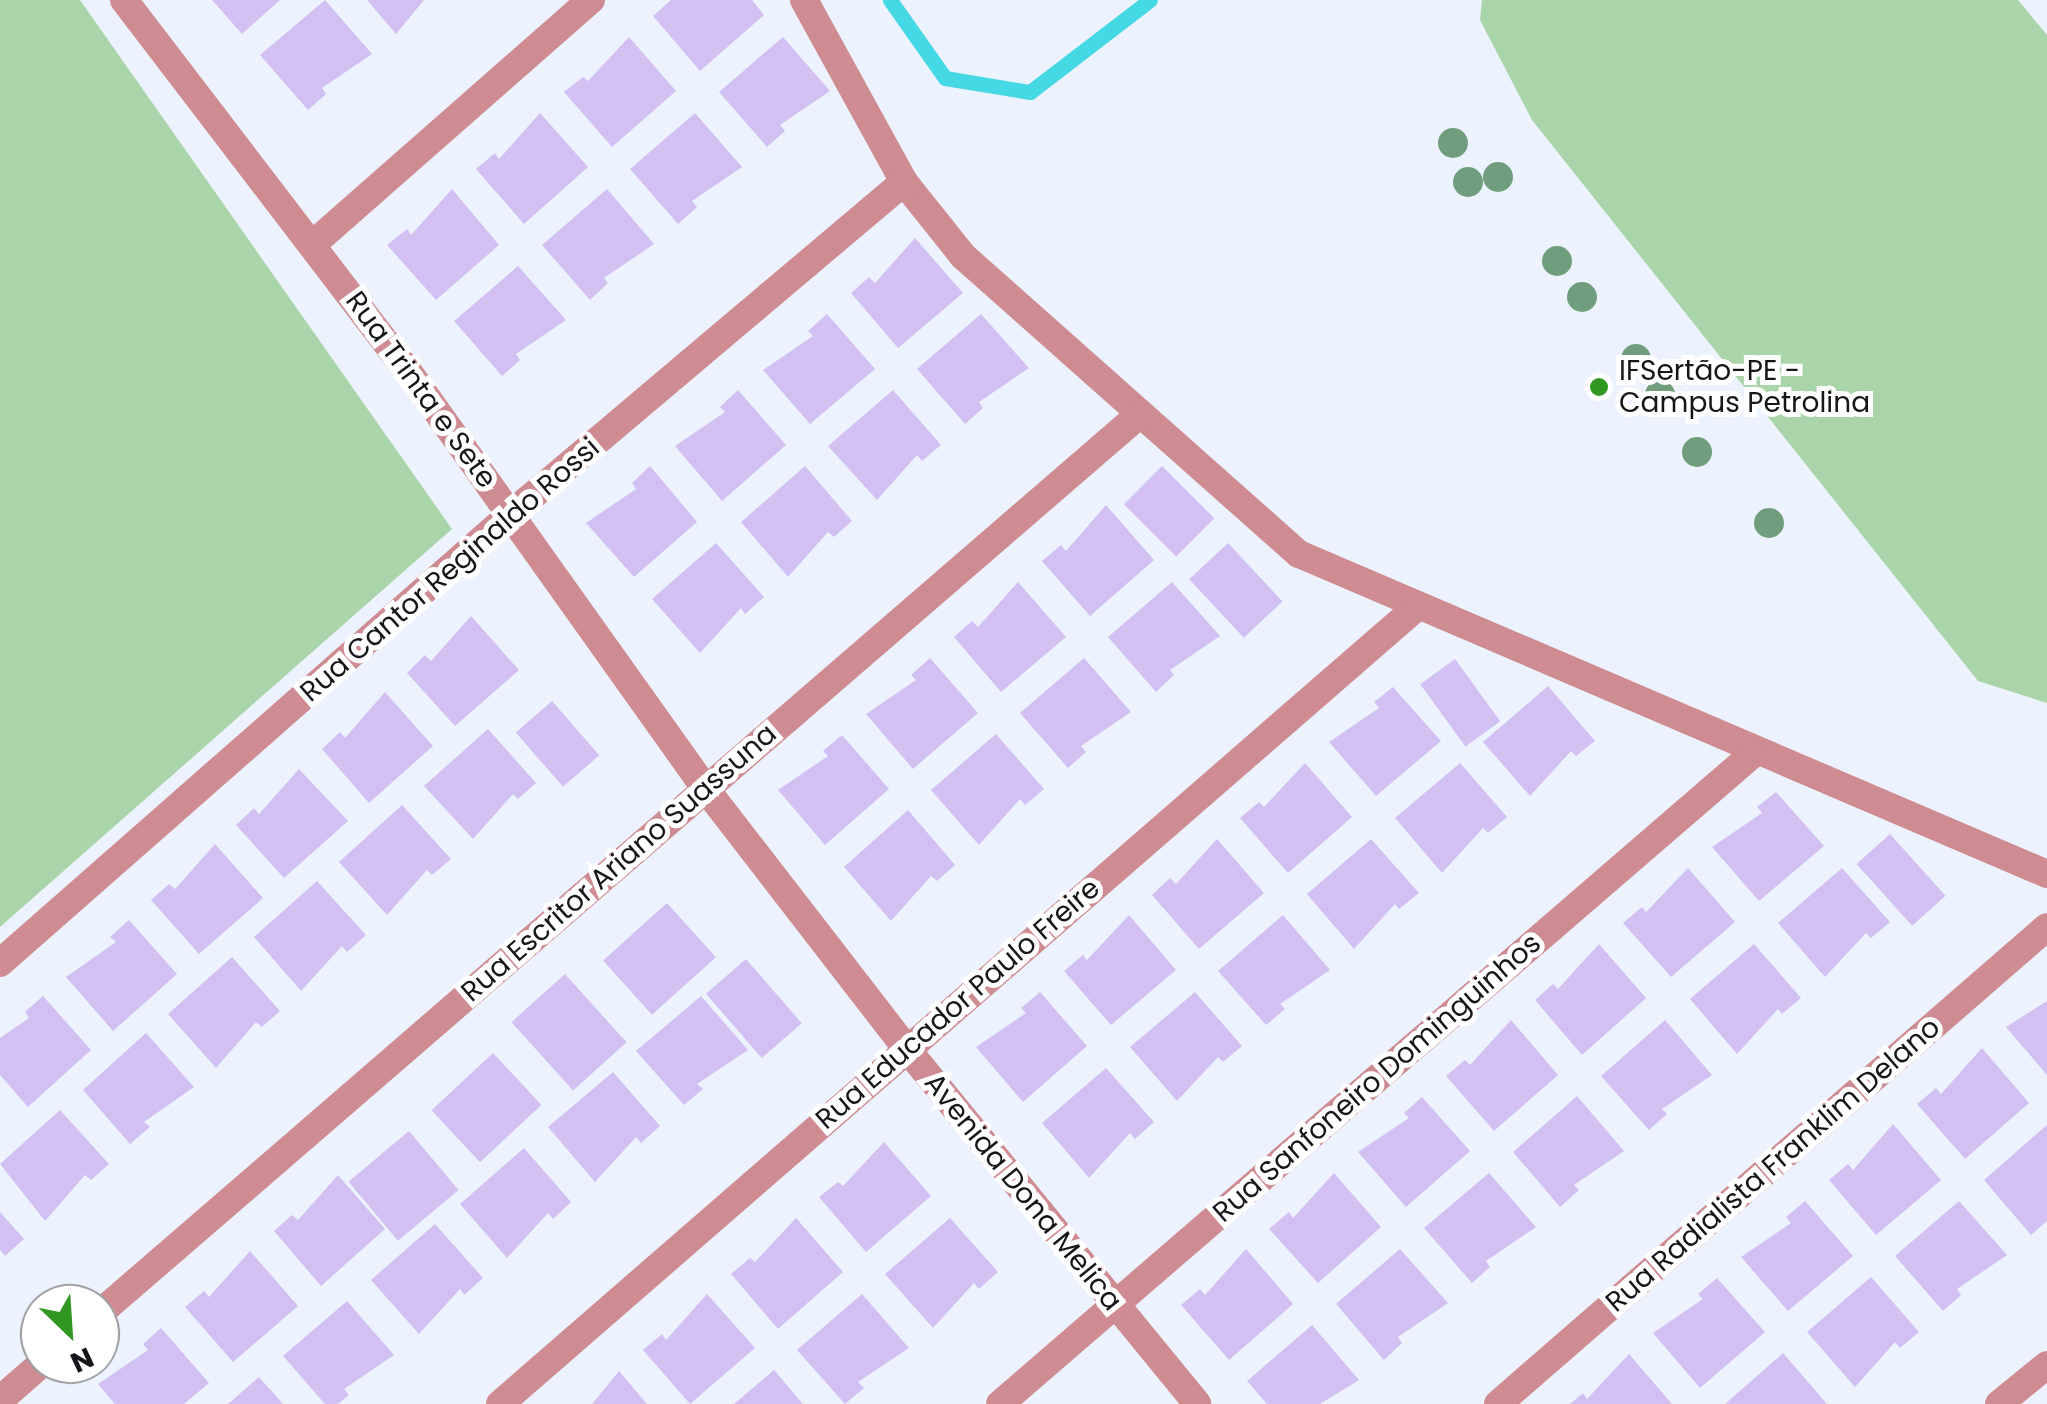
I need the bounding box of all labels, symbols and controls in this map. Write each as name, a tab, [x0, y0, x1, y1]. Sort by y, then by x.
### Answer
street label: Rua Trinta e Sete	[338, 285, 504, 495]
place label: IFSertão-PE - Campus Petrolina	[1619, 354, 1870, 420]
marker: IFSertão-PE - Campus Petrolina	[1588, 376, 1610, 398]
street label: Rua Cantor Reginaldo Rossi	[294, 431, 606, 709]
street label: Rua Escritor Ariano Suassuna	[455, 717, 783, 1009]
street label: Rua Educador Paulo Freire	[809, 872, 1107, 1136]
street label: Rua Sanfoneiro Dominguinhos	[1206, 926, 1548, 1230]
street label: Rua Radialista Franklim Delano	[1599, 1011, 1947, 1319]
street label: Avenida Dona Melica	[917, 1067, 1129, 1317]
north arrow	[20, 1284, 120, 1384]
text: N	[64, 1338, 100, 1382]

